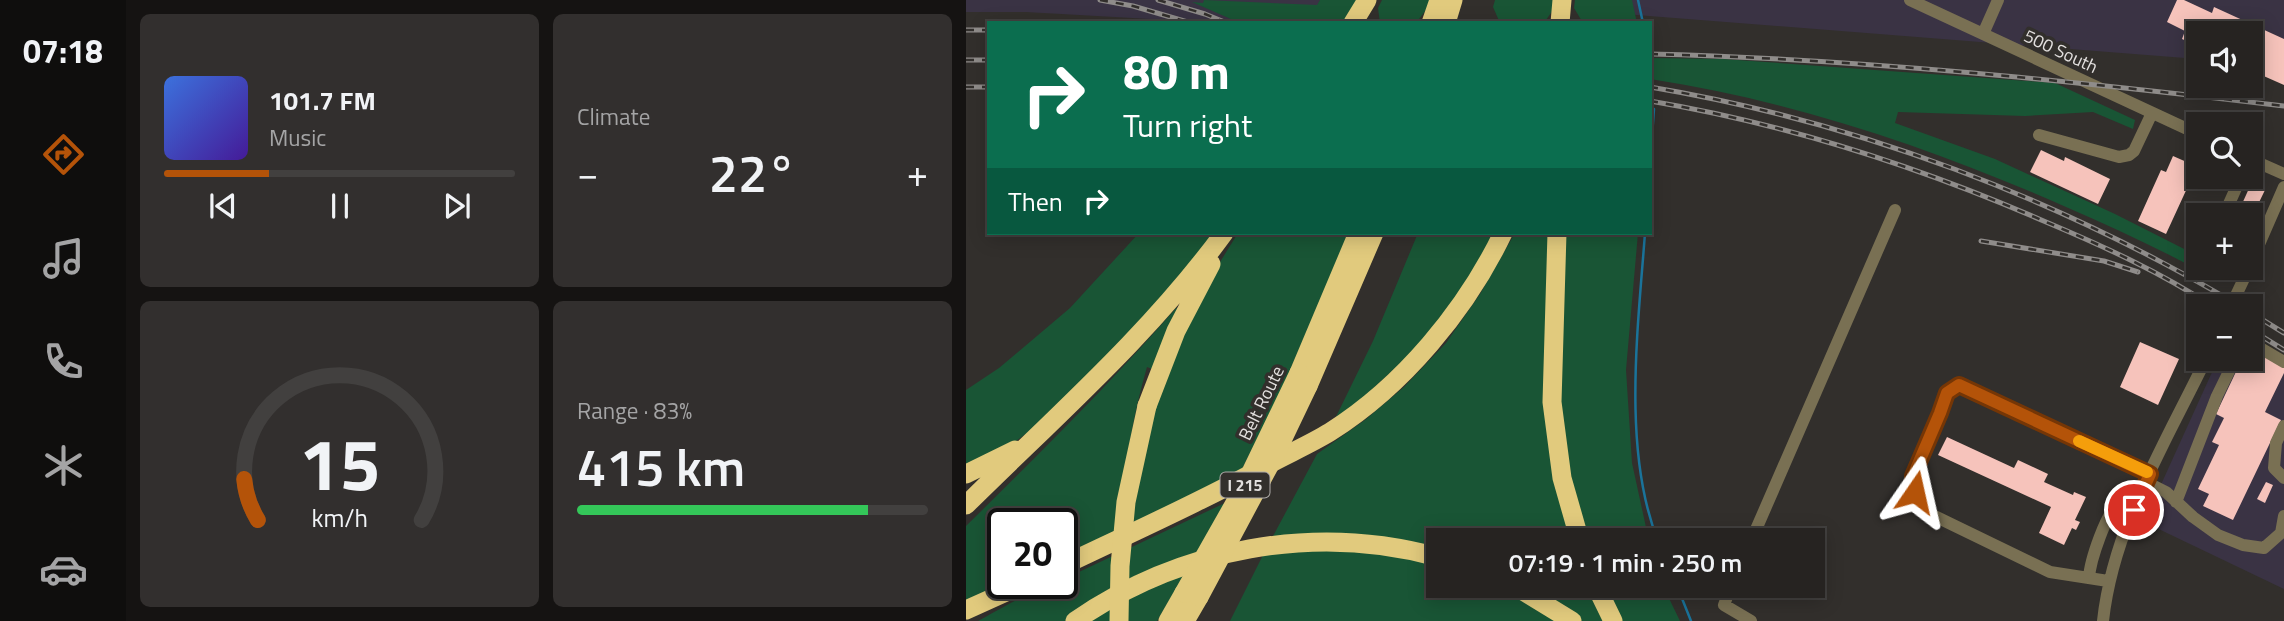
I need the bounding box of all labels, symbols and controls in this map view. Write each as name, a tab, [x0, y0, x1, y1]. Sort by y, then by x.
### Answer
map controls	[2186, 21, 2263, 371]
button: sound	[2186, 21, 2263, 98]
street label: 500 South	[2019, 22, 2103, 80]
text: 07:18	[23, 27, 103, 75]
text: 80 m	[1123, 33, 1230, 108]
icon: right	[1008, 49, 1099, 140]
text: 101.7 FM	[269, 81, 376, 120]
text: Climate	[577, 99, 650, 134]
text: Turn right	[1123, 101, 1252, 149]
button: search	[2186, 112, 2263, 189]
text: Music	[269, 120, 326, 155]
icon: directions	[39, 130, 88, 179]
text: 22°	[709, 133, 796, 212]
text: −	[577, 144, 598, 202]
text: +	[907, 144, 928, 202]
text: Then	[1008, 182, 1063, 221]
icon: right	[1077, 182, 1115, 220]
icon: previous	[204, 187, 242, 225]
icon: pause	[321, 187, 359, 225]
icon: next	[438, 187, 476, 225]
button: +	[2186, 203, 2263, 280]
icon: music	[39, 234, 88, 283]
button: −	[2186, 294, 2263, 371]
icon: phone	[39, 337, 88, 386]
street label: Belt Route	[1231, 361, 1291, 445]
text: Range · 83%	[577, 393, 692, 428]
text: 15	[299, 408, 380, 518]
text: 415 km	[577, 427, 745, 506]
icon: climate	[39, 441, 88, 490]
position arrow	[1878, 455, 1952, 529]
road number: I 215	[1220, 472, 1270, 498]
pin	[2104, 480, 2164, 540]
icon: arrive	[2115, 491, 2153, 529]
text: km/h	[311, 499, 368, 537]
speed limit sign: 20	[987, 508, 1078, 599]
text: 07:19 · 1 min · 250 m	[1509, 543, 1742, 582]
icon: car	[39, 545, 88, 594]

